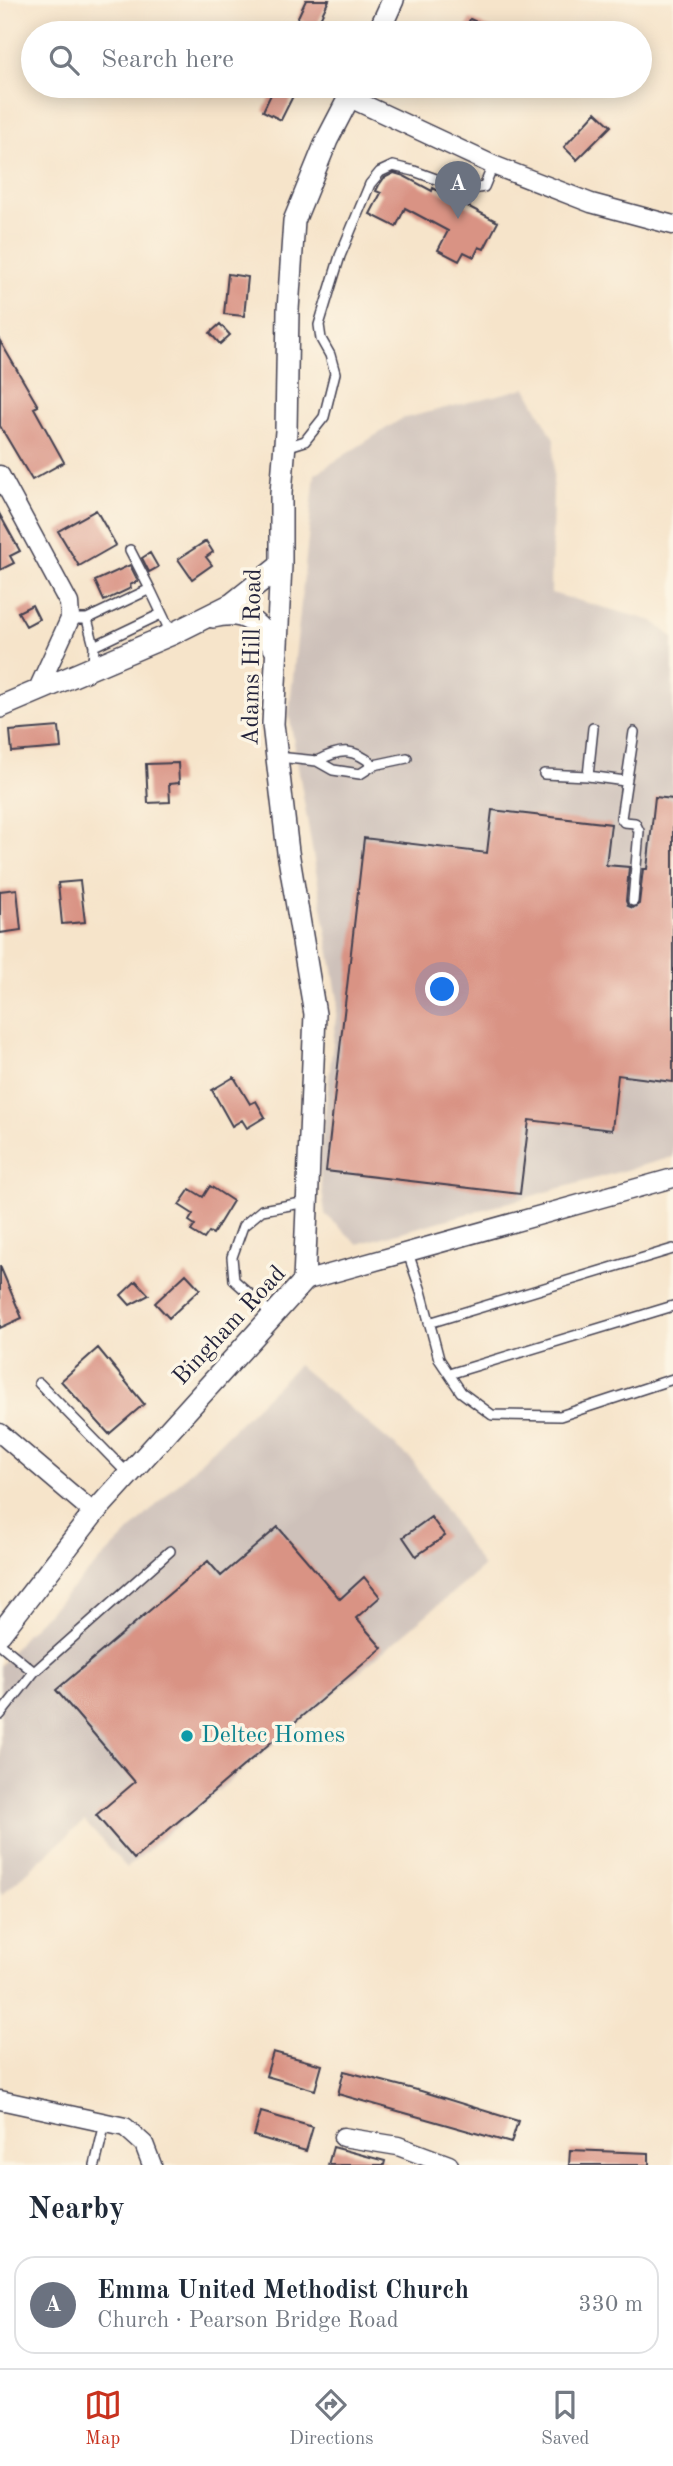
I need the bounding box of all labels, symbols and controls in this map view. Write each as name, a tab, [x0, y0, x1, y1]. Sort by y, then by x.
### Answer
search box	[21, 21, 652, 98]
icon: search	[45, 41, 83, 79]
text: Search here	[101, 47, 234, 73]
pin: A	[435, 161, 481, 219]
street label: Adams Hill Road	[239, 568, 267, 746]
your location	[425, 972, 459, 1006]
street label: Bingham Road	[169, 1262, 291, 1390]
place label: Deltec Homes	[201, 1724, 345, 1748]
marker: Deltec Homes	[179, 1728, 195, 1744]
text: Nearby	[28, 2195, 125, 2225]
text: Emma United Methodist Church	[97, 2278, 469, 2304]
text: A	[44, 2293, 62, 2316]
text: 330 m	[578, 2293, 643, 2316]
text: Church · Pearson Bridge Road	[97, 2309, 399, 2332]
tab: Map	[84, 2386, 122, 2451]
tab: Directions	[289, 2386, 374, 2451]
tab: Saved	[541, 2386, 589, 2451]

